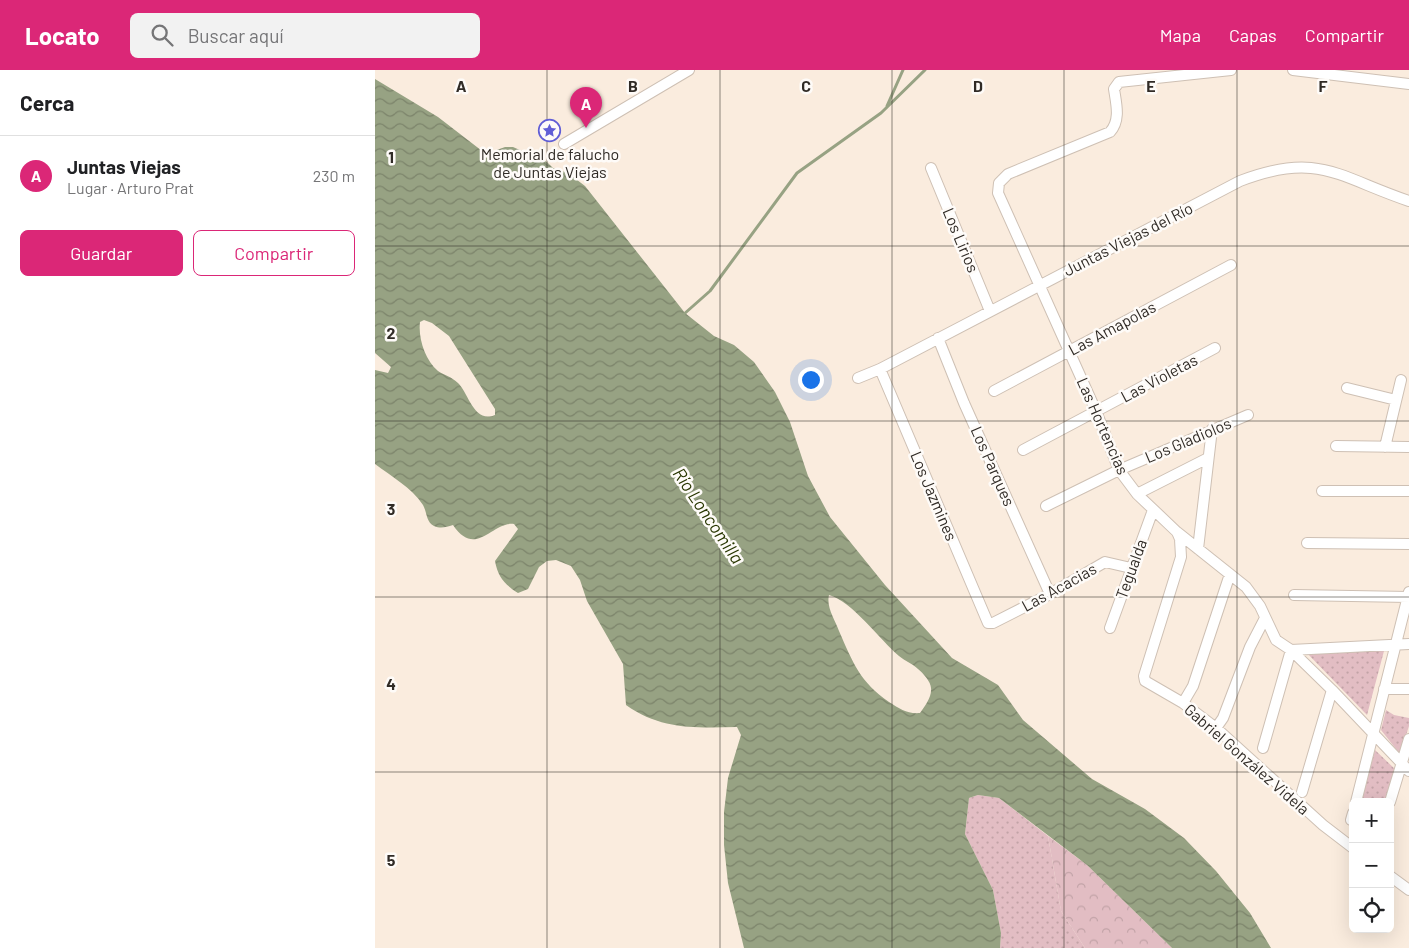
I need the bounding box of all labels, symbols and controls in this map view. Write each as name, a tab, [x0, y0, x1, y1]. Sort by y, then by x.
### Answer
search box	[130, 13, 480, 58]
text: Locato	[25, 21, 100, 50]
icon: search	[148, 21, 176, 49]
text: Buscar aquí	[188, 24, 283, 47]
text: Mapa	[1160, 24, 1201, 46]
text: Capas	[1229, 24, 1277, 46]
text: Compartir	[1305, 24, 1384, 46]
text: A	[456, 76, 467, 95]
text: B	[628, 76, 638, 95]
text: C	[801, 76, 811, 95]
text: D	[973, 76, 983, 95]
text: E	[1146, 76, 1156, 95]
text: F	[1319, 76, 1328, 95]
pin: A	[570, 87, 602, 128]
text: Cerca	[20, 90, 74, 115]
place icon: Memorial de falucho de Juntas Viejas	[538, 118, 562, 142]
place label: Memorial de falucho de Juntas Viejas	[481, 144, 619, 181]
text: 1	[388, 147, 394, 166]
text: Juntas Viejas	[67, 155, 181, 178]
text: A	[31, 166, 41, 185]
text: 230 m	[313, 166, 355, 185]
text: Lugar · Arturo Prat	[67, 178, 194, 197]
street label: Juntas Viejas del Río	[1060, 198, 1196, 279]
street label: Los Lirios	[939, 205, 984, 275]
button: Guardar	[20, 230, 183, 276]
button: Compartir	[193, 230, 355, 276]
street label: Las Amapolas	[1065, 297, 1159, 359]
text: 2	[387, 323, 396, 342]
street label: Las Violetas	[1117, 349, 1200, 406]
your location	[798, 367, 824, 393]
street label: Las Hortencias	[1074, 374, 1133, 477]
street label: Los Gladiolos	[1142, 413, 1234, 466]
street label: Los Parques	[967, 423, 1020, 509]
street label: Los Jazmines	[907, 448, 962, 543]
water label: Río Loncomilla	[669, 463, 749, 568]
text: 3	[387, 499, 395, 518]
street label: Tegualda	[1111, 536, 1150, 601]
street label: Las Acacias	[1018, 558, 1099, 615]
text: 4	[386, 674, 396, 693]
street label: Gabriel González Videla	[1181, 699, 1314, 818]
map controls	[1349, 798, 1394, 933]
button: +	[1349, 798, 1394, 843]
button: −	[1349, 843, 1394, 888]
text: 5	[387, 850, 396, 869]
button: locate	[1349, 888, 1394, 933]

